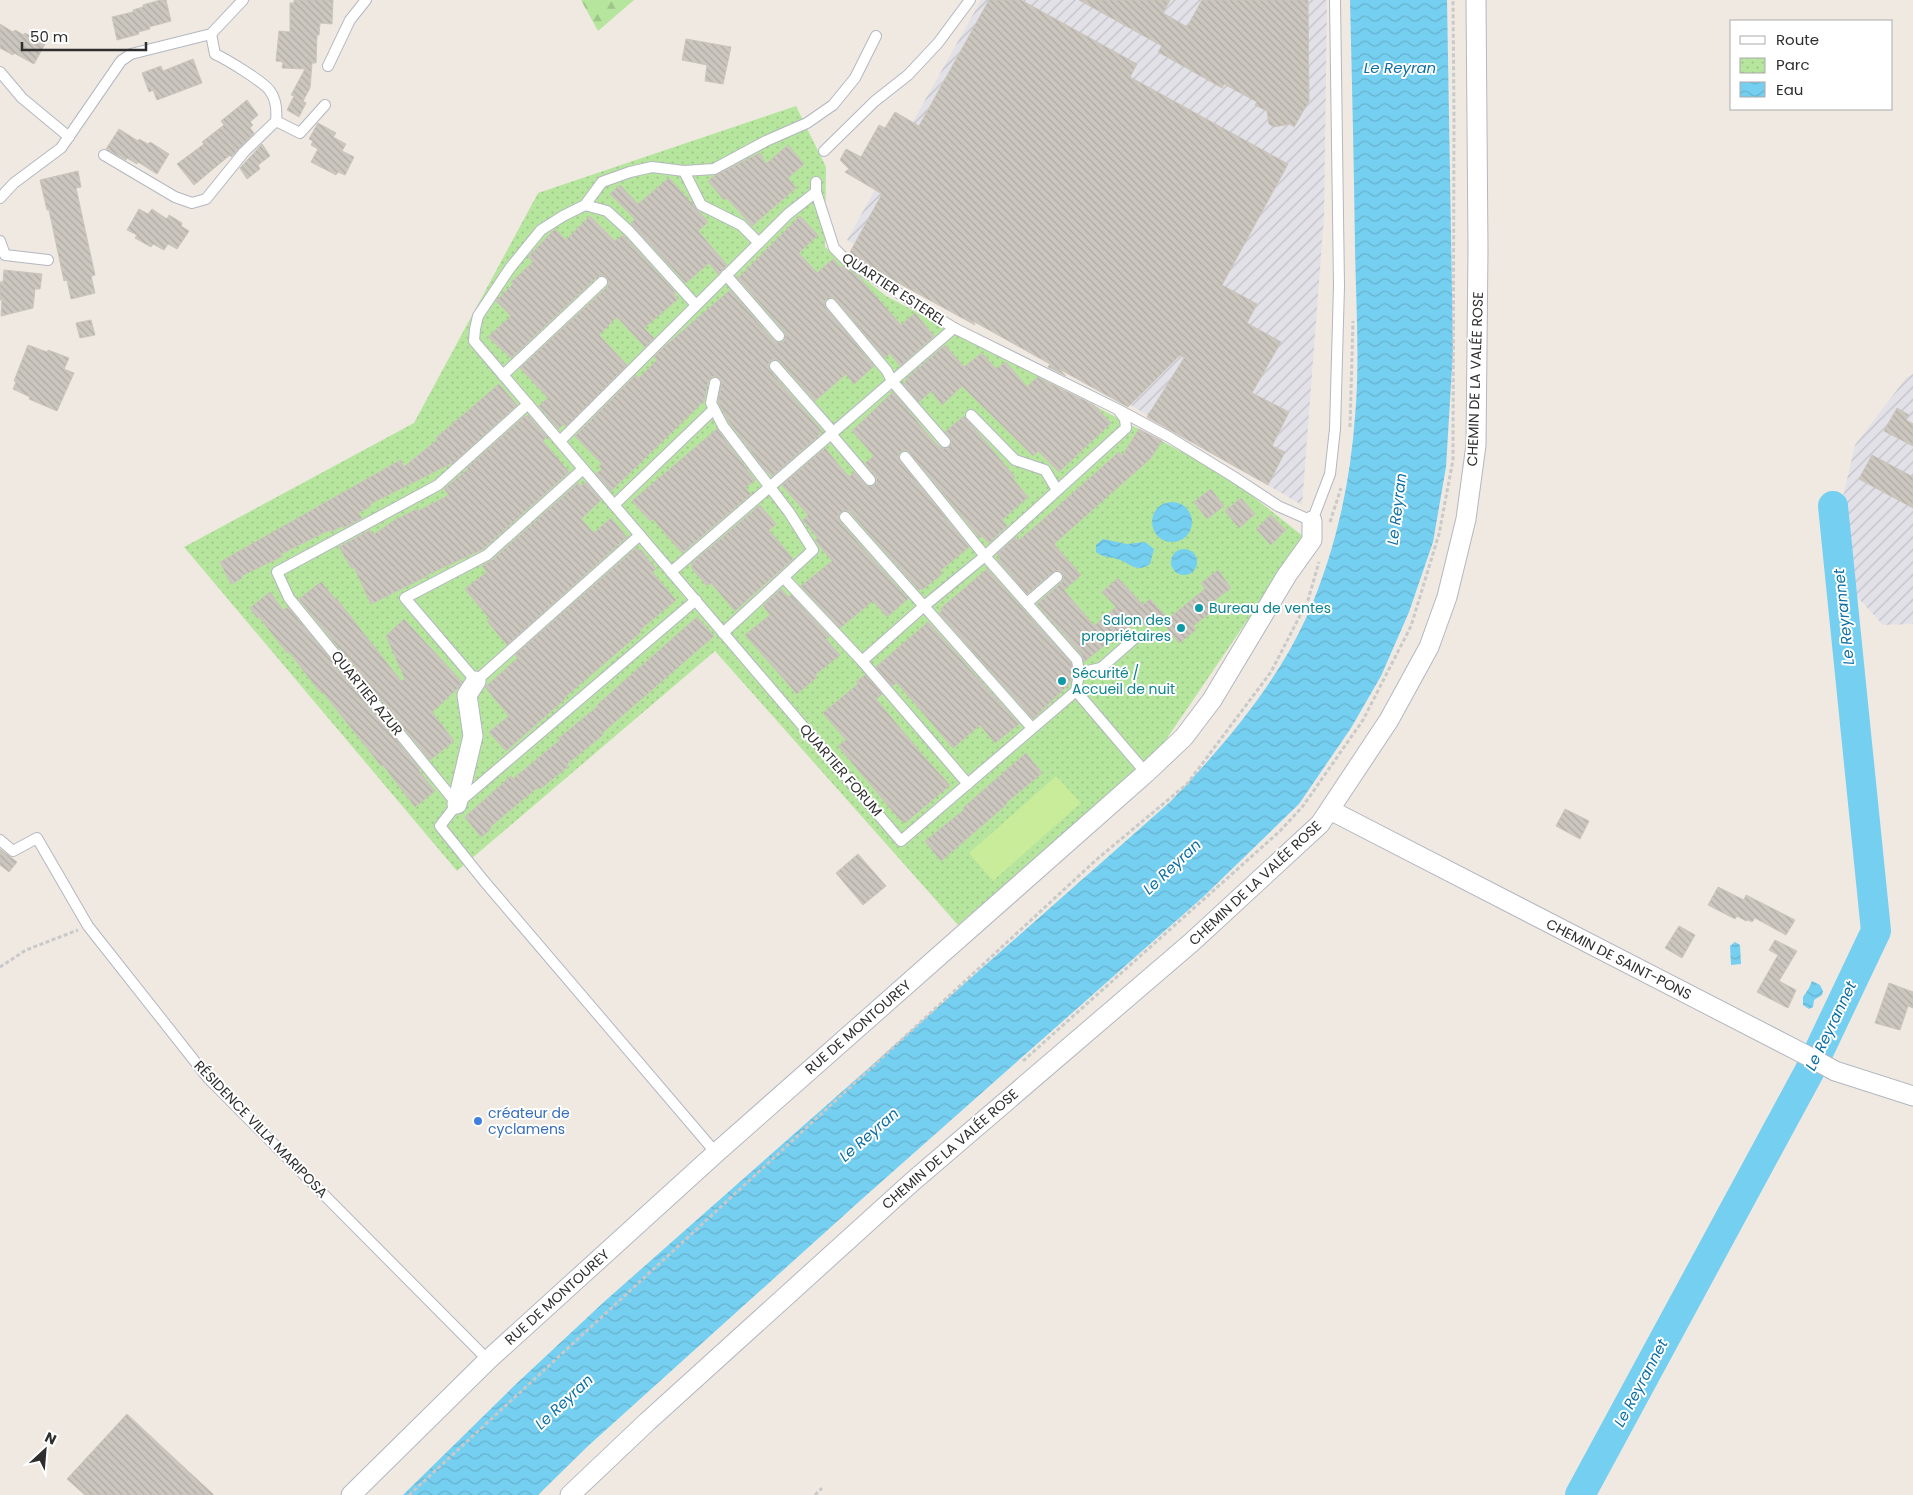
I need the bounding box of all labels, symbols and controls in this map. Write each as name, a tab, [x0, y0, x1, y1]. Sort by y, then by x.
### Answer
scale bar	[22, 20, 146, 52]
legend	[1730, 20, 1893, 110]
text: 50 m	[30, 26, 68, 47]
text: Route	[1776, 29, 1819, 50]
text: Parc	[1776, 54, 1810, 75]
water label: Le Reyran	[1364, 57, 1436, 78]
text: Eau	[1776, 79, 1803, 100]
street label: QUARTIER ESTEREL	[838, 248, 950, 330]
street label: CHEMIN DE LA VALÉE ROSE	[1462, 291, 1488, 467]
water label: Le Reyran	[1382, 472, 1411, 546]
water label: Le Reyrannet	[1828, 567, 1859, 666]
place label: Bureau de ventes	[1209, 598, 1331, 618]
marker: Bureau de ventes	[1193, 602, 1205, 614]
place label: Salon des propriétaires	[1081, 610, 1171, 646]
marker: Salon des propriétaires	[1175, 622, 1187, 634]
street label: QUARTIER AZUR	[327, 646, 407, 740]
place label: Sécurité / Accueil de nuit	[1072, 663, 1175, 699]
marker: Sécurité / Accueil de nuit	[1056, 675, 1068, 687]
street label: QUARTIER FORUM	[795, 719, 887, 821]
street label: CHEMIN DE LA VALÉE ROSE	[1184, 816, 1326, 950]
water label: Le Reyran	[1138, 834, 1205, 899]
street label: CHEMIN DE SAINT-PONS	[1543, 914, 1695, 1004]
street label: RUE DE MONTOUREY	[801, 975, 915, 1079]
water label: Le Reyrannet	[1800, 977, 1861, 1074]
street label: RÉSIDENCE VILLA MARIPOSA	[190, 1056, 332, 1202]
street label: CHEMIN DE LA VALÉE ROSE	[877, 1084, 1023, 1214]
place label: créateur de cyclamens	[488, 1103, 570, 1139]
water label: Le Reyran	[834, 1103, 903, 1166]
marker: créateur de cyclamens	[472, 1115, 484, 1127]
street label: RUE DE MONTOUREY	[500, 1245, 614, 1349]
water label: Le Reyrannet	[1609, 1335, 1673, 1430]
water label: Le Reyran	[530, 1369, 597, 1434]
north arrow	[20, 1425, 70, 1475]
text: N	[42, 1427, 60, 1450]

